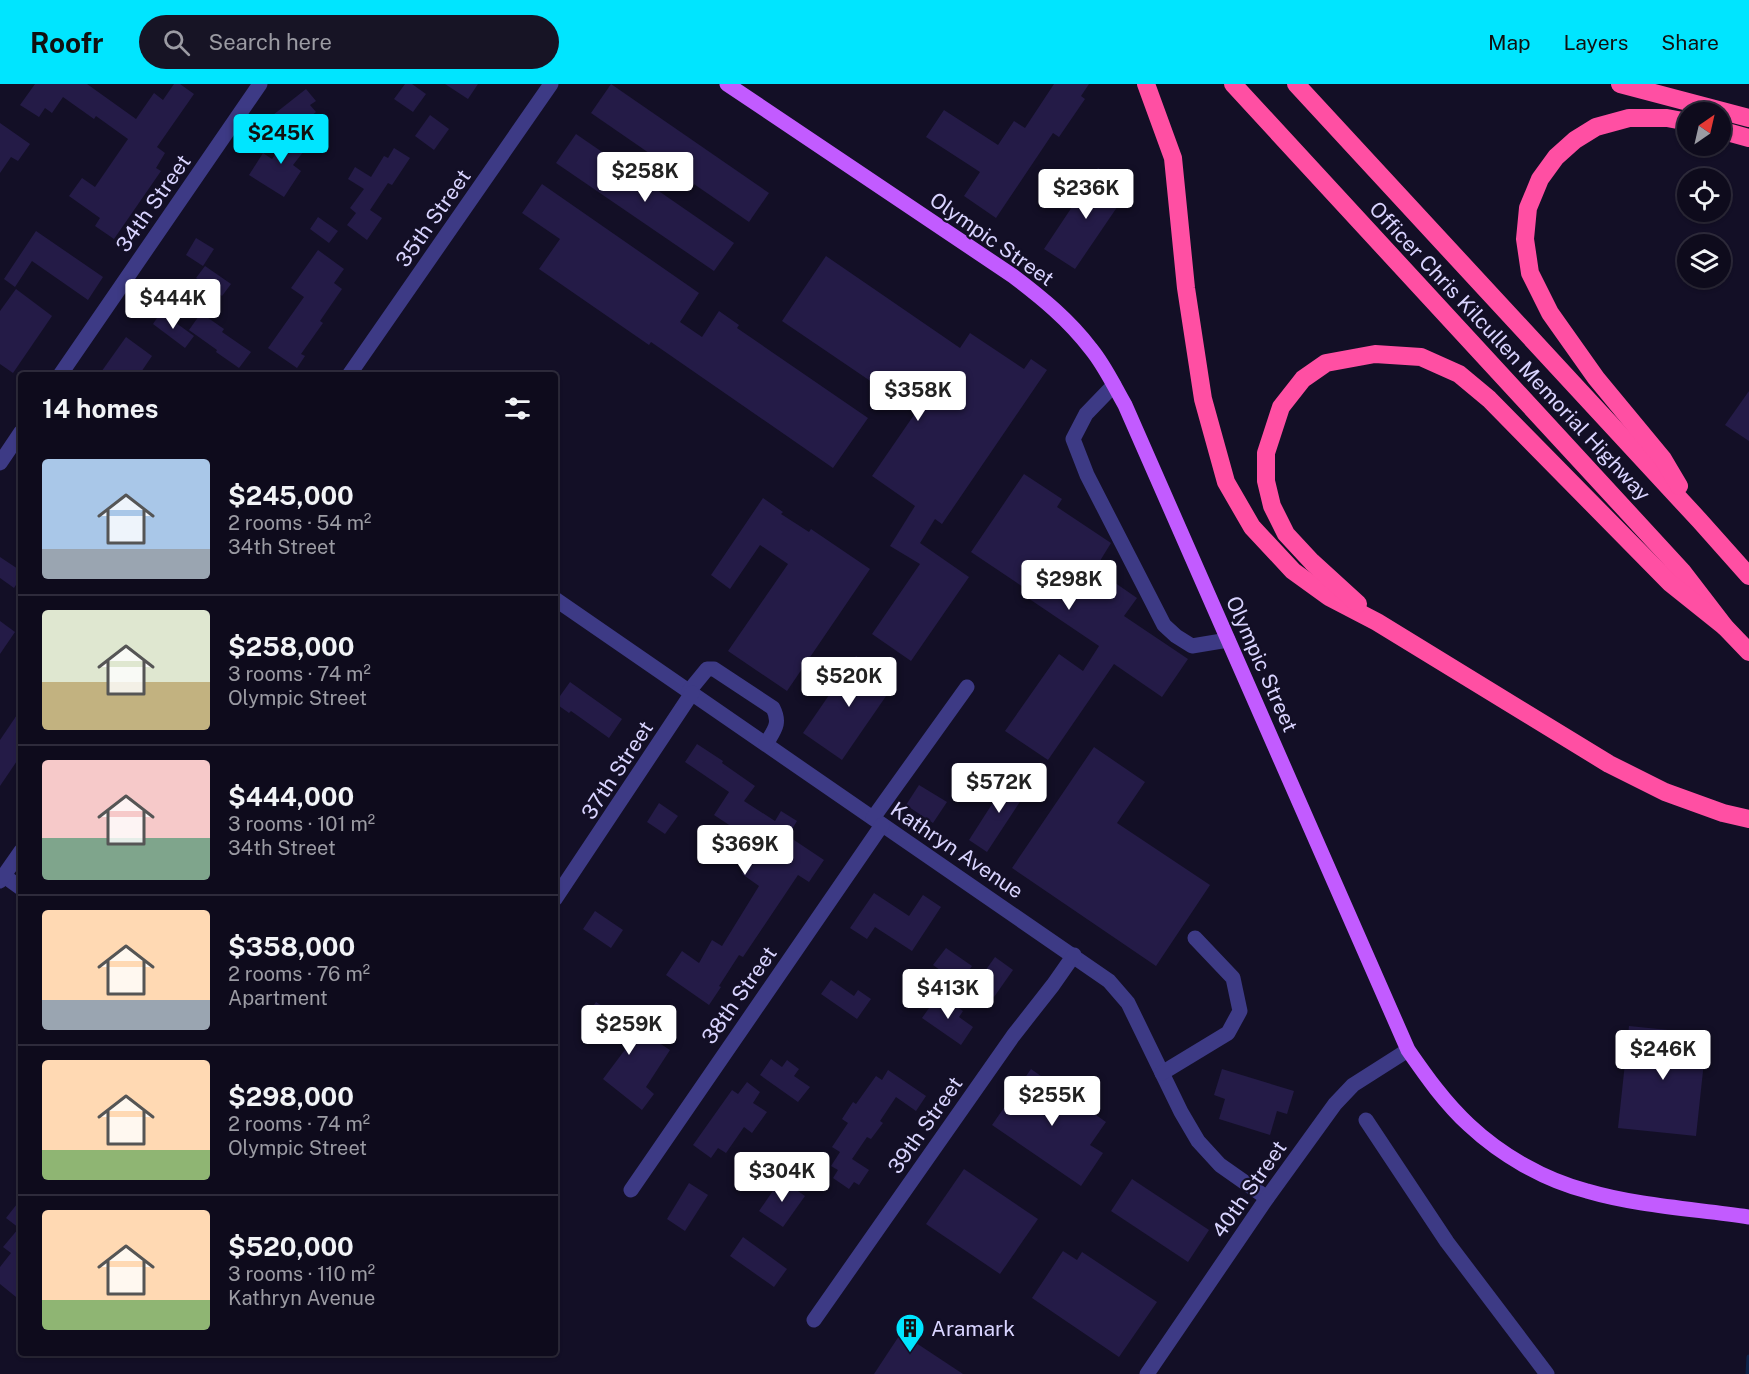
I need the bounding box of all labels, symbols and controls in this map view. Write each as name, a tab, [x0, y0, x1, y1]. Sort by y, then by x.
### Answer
search box	[139, 15, 559, 69]
text: Roofr	[30, 26, 103, 59]
icon: search	[160, 26, 193, 59]
text: Search here	[208, 29, 332, 55]
text: Map	[1488, 30, 1531, 55]
text: Layers	[1564, 30, 1628, 55]
text: Share	[1661, 30, 1719, 55]
north arrow	[1677, 102, 1731, 156]
map controls	[1677, 102, 1731, 288]
pin: $245K	[239, 114, 323, 165]
text: $245K	[247, 121, 315, 145]
street label: 34th Street	[110, 149, 196, 257]
pin: $258K	[603, 152, 687, 203]
text: $258K	[611, 159, 679, 183]
street label: 35th Street	[390, 164, 476, 272]
button: locate	[1677, 168, 1731, 222]
pin: $236K	[1044, 169, 1128, 220]
text: $236K	[1052, 176, 1120, 200]
street label: Olympic Street	[925, 187, 1059, 291]
street label: Officer Chris Kilcullen Memorial Highway	[1364, 196, 1656, 506]
button: layers	[1677, 234, 1731, 288]
pin: $444K	[131, 279, 215, 330]
text: $444K	[139, 286, 207, 310]
pin: $358K	[876, 371, 960, 422]
text: $358K	[884, 378, 952, 402]
icon: filters	[501, 392, 534, 425]
text: 14 homes	[42, 393, 158, 424]
text: $245,000	[228, 480, 354, 511]
icon: home	[90, 483, 162, 555]
text: 2 rooms · 54 m²	[228, 511, 371, 535]
text: 34th Street	[228, 535, 336, 559]
pin: $298K	[1027, 560, 1111, 611]
text: $298K	[1035, 567, 1103, 591]
street label: Olympic Street	[1221, 592, 1303, 736]
text: $258,000	[228, 631, 355, 662]
icon: home	[90, 634, 162, 706]
pin: $520K	[807, 657, 891, 708]
text: 3 rooms · 74 m²	[228, 662, 371, 686]
text: $520K	[815, 664, 883, 688]
text: Olympic Street	[228, 686, 367, 710]
street label: 37th Street	[576, 716, 658, 824]
pin: $572K	[957, 763, 1041, 814]
text: $572K	[966, 770, 1032, 794]
text: $444,000	[228, 781, 354, 812]
icon: home	[90, 784, 162, 856]
street label: Kathryn Avenue	[886, 796, 1028, 904]
text: 3 rooms · 101 m²	[228, 812, 375, 836]
pin: $369K	[703, 825, 787, 876]
text: $369K	[711, 832, 779, 856]
text: 34th Street	[228, 836, 336, 860]
text: $358,000	[228, 931, 355, 962]
icon: home	[90, 934, 162, 1006]
street label: 38th Street	[696, 941, 782, 1049]
text: 2 rooms · 76 m²	[228, 962, 370, 986]
pin: $413K	[906, 969, 990, 1020]
text: $413K	[917, 976, 979, 1000]
text: Apartment	[228, 986, 328, 1010]
pin: $259K	[587, 1005, 671, 1056]
text: $259K	[595, 1012, 663, 1036]
pin: $246K	[1621, 1030, 1705, 1081]
text: $246K	[1630, 1037, 1696, 1061]
street label: 39th Street	[882, 1072, 968, 1178]
pin: $255K	[1010, 1076, 1094, 1127]
text: $298,000	[228, 1081, 354, 1112]
text: $255K	[1018, 1083, 1086, 1107]
icon: home	[90, 1084, 162, 1156]
text: 2 rooms · 74 m²	[228, 1112, 370, 1136]
text: Olympic Street	[228, 1136, 367, 1160]
street label: 40th Street	[1206, 1136, 1292, 1242]
pin: $304K	[740, 1152, 824, 1203]
text: $304K	[748, 1159, 816, 1183]
text: $520,000	[228, 1231, 354, 1262]
icon: home	[90, 1234, 162, 1306]
text: 3 rooms · 110 m²	[228, 1262, 375, 1286]
text: Kathryn Avenue	[228, 1286, 375, 1310]
building icon: Aramark	[894, 1312, 926, 1354]
place label: Aramark	[931, 1316, 1015, 1341]

